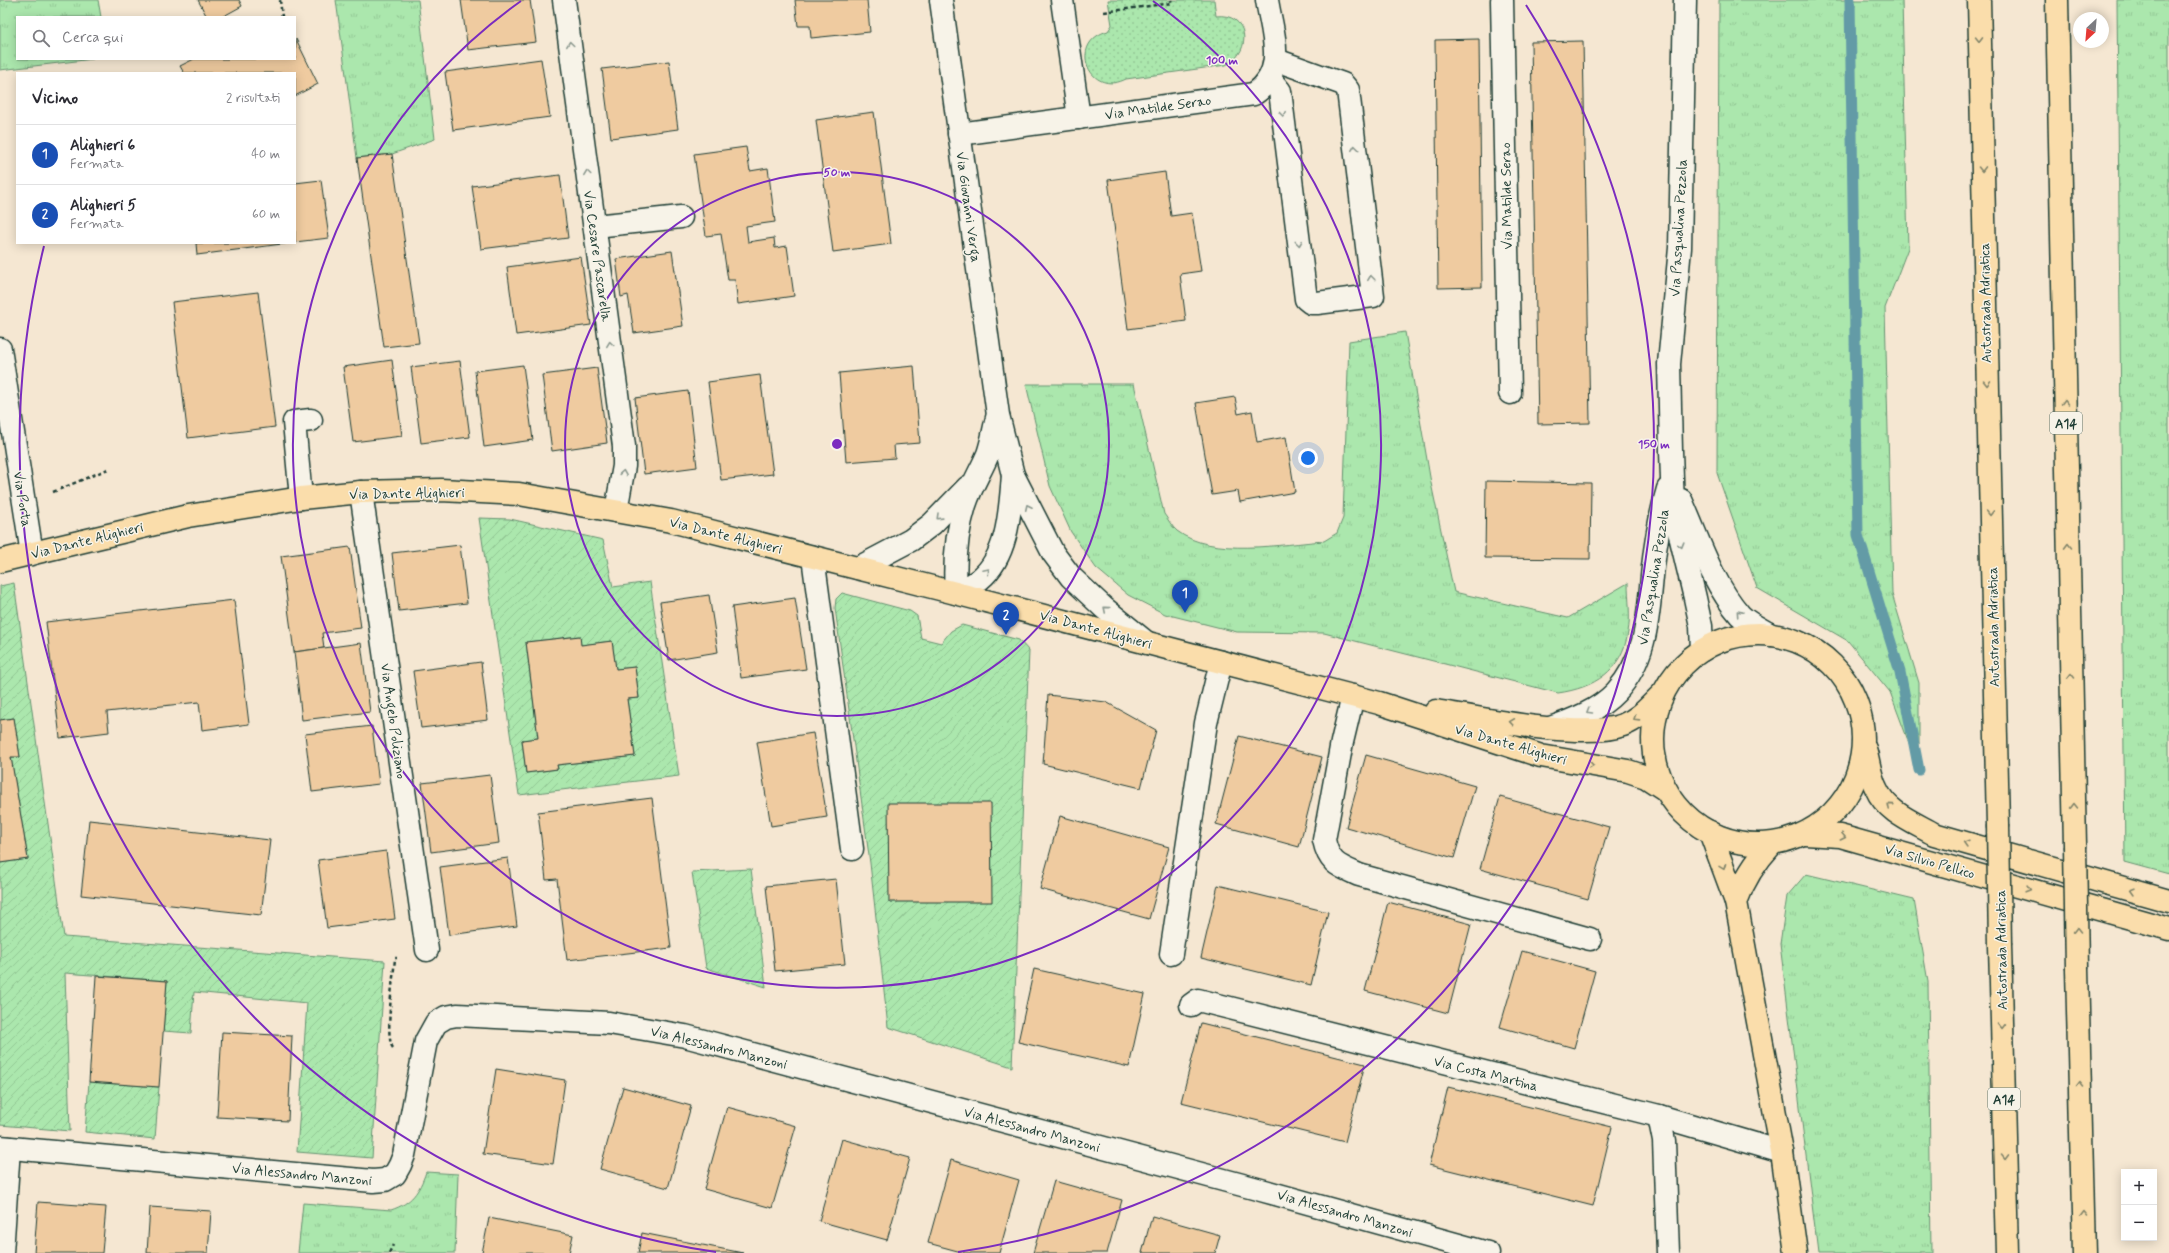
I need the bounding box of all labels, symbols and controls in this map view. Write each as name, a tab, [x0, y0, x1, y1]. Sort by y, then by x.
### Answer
north arrow	[2073, 12, 2109, 48]
search box	[16, 16, 296, 60]
icon: search	[30, 27, 52, 49]
text: Cerca qui	[62, 28, 123, 48]
one-way arrow	[1975, 36, 1984, 42]
one-way arrow	[566, 41, 575, 47]
text: 100 m	[1206, 53, 1239, 69]
text: Vicino	[32, 87, 78, 109]
text: 2 risultati	[226, 90, 280, 107]
street label: Via Matilde Serao	[1104, 92, 1213, 124]
one-way arrow	[1278, 111, 1287, 117]
text: Alighieri 6	[70, 136, 135, 156]
street label: Via Matilde Serao	[1497, 142, 1517, 250]
one-way arrow	[1351, 145, 1360, 152]
text: 1	[42, 146, 48, 163]
text: 40 m	[251, 146, 280, 163]
street label: Via Giovanni Verga	[949, 151, 985, 264]
text: Fermata	[70, 156, 124, 173]
street label: Via Pasqualina Pezzola	[1666, 159, 1692, 297]
text: 50 m	[824, 165, 851, 181]
one-way arrow	[1978, 166, 1987, 172]
one-way arrow	[583, 170, 592, 176]
street label: Via Cesare Pascarella	[579, 189, 615, 323]
text: Alighieri 5	[70, 196, 137, 216]
text: 2	[42, 206, 48, 223]
text: 60 m	[252, 206, 280, 223]
text: Fermata	[70, 216, 124, 233]
one-way arrow	[1294, 240, 1303, 246]
street label: Autostrada Adriatica	[1976, 243, 1996, 363]
one-way arrow	[1367, 274, 1376, 281]
one-way arrow	[606, 341, 615, 347]
one-way arrow	[1983, 380, 1991, 386]
one-way arrow	[2061, 399, 2069, 405]
road number: A14	[2050, 412, 2082, 434]
centre of rings	[830, 437, 844, 451]
text: 150 m	[1638, 437, 1670, 453]
your location	[1298, 448, 1318, 468]
one-way arrow	[618, 469, 626, 476]
street label: Via Porta	[9, 470, 35, 528]
street label: Via Dante Alighieri	[349, 484, 465, 504]
one-way arrow	[1025, 503, 1033, 511]
street label: Via Pasqualina Pezzola	[1634, 508, 1674, 647]
one-way arrow	[1986, 510, 1994, 516]
one-way arrow	[936, 512, 944, 520]
street label: Via Dante Alighieri	[668, 513, 784, 559]
street label: Via Dante Alighieri	[29, 518, 145, 564]
one-way arrow	[1676, 541, 1685, 548]
one-way arrow	[2064, 543, 2073, 549]
street label: Autostrada Adriatica	[1984, 567, 2004, 687]
one-way arrow	[982, 568, 989, 575]
pin: 1	[1172, 580, 1198, 613]
pin: 2	[993, 602, 1019, 635]
street label: Via Dante Alighieri	[1038, 606, 1154, 654]
one-way arrow	[1103, 607, 1110, 614]
one-way arrow	[1737, 610, 1744, 617]
street label: Via Angelo Poliziano	[374, 662, 410, 780]
one-way arrow	[2067, 673, 2075, 679]
one-way arrow	[1586, 707, 1593, 714]
one-way arrow	[1633, 713, 1640, 721]
one-way arrow	[1509, 718, 1515, 727]
street label: Via Dante Alighieri	[1453, 720, 1569, 770]
one-way arrow	[1588, 760, 1594, 769]
one-way arrow	[2070, 803, 2078, 809]
one-way arrow	[1887, 804, 1895, 811]
one-way arrow	[1840, 833, 1847, 841]
one-way arrow	[1963, 839, 1970, 848]
street label: Via Silvio Pellico	[1883, 840, 1977, 883]
one-way arrow	[1718, 864, 1726, 871]
one-way arrow	[2025, 884, 2032, 893]
one-way arrow	[2128, 887, 2135, 895]
street label: Autostrada Adriatica	[1992, 890, 2012, 1010]
one-way arrow	[2072, 927, 2081, 933]
street label: Via Alessandro Manzoni	[648, 1022, 789, 1074]
one-way arrow	[1998, 1023, 2007, 1029]
street label: Via Costa Martina	[1432, 1052, 1540, 1096]
one-way arrow	[2076, 1081, 2084, 1087]
road number: A14	[1988, 1088, 2020, 1110]
street label: Via Alessandro Manzoni	[962, 1103, 1102, 1157]
one-way arrow	[2001, 1153, 2009, 1159]
street label: Via Alessandro Manzoni	[231, 1160, 373, 1190]
map controls	[2121, 1169, 2157, 1241]
button: +	[2121, 1169, 2157, 1205]
street label: Via Alessandro Manzoni	[1275, 1186, 1415, 1242]
button: −	[2121, 1205, 2157, 1241]
one-way arrow	[2079, 1211, 2087, 1217]

